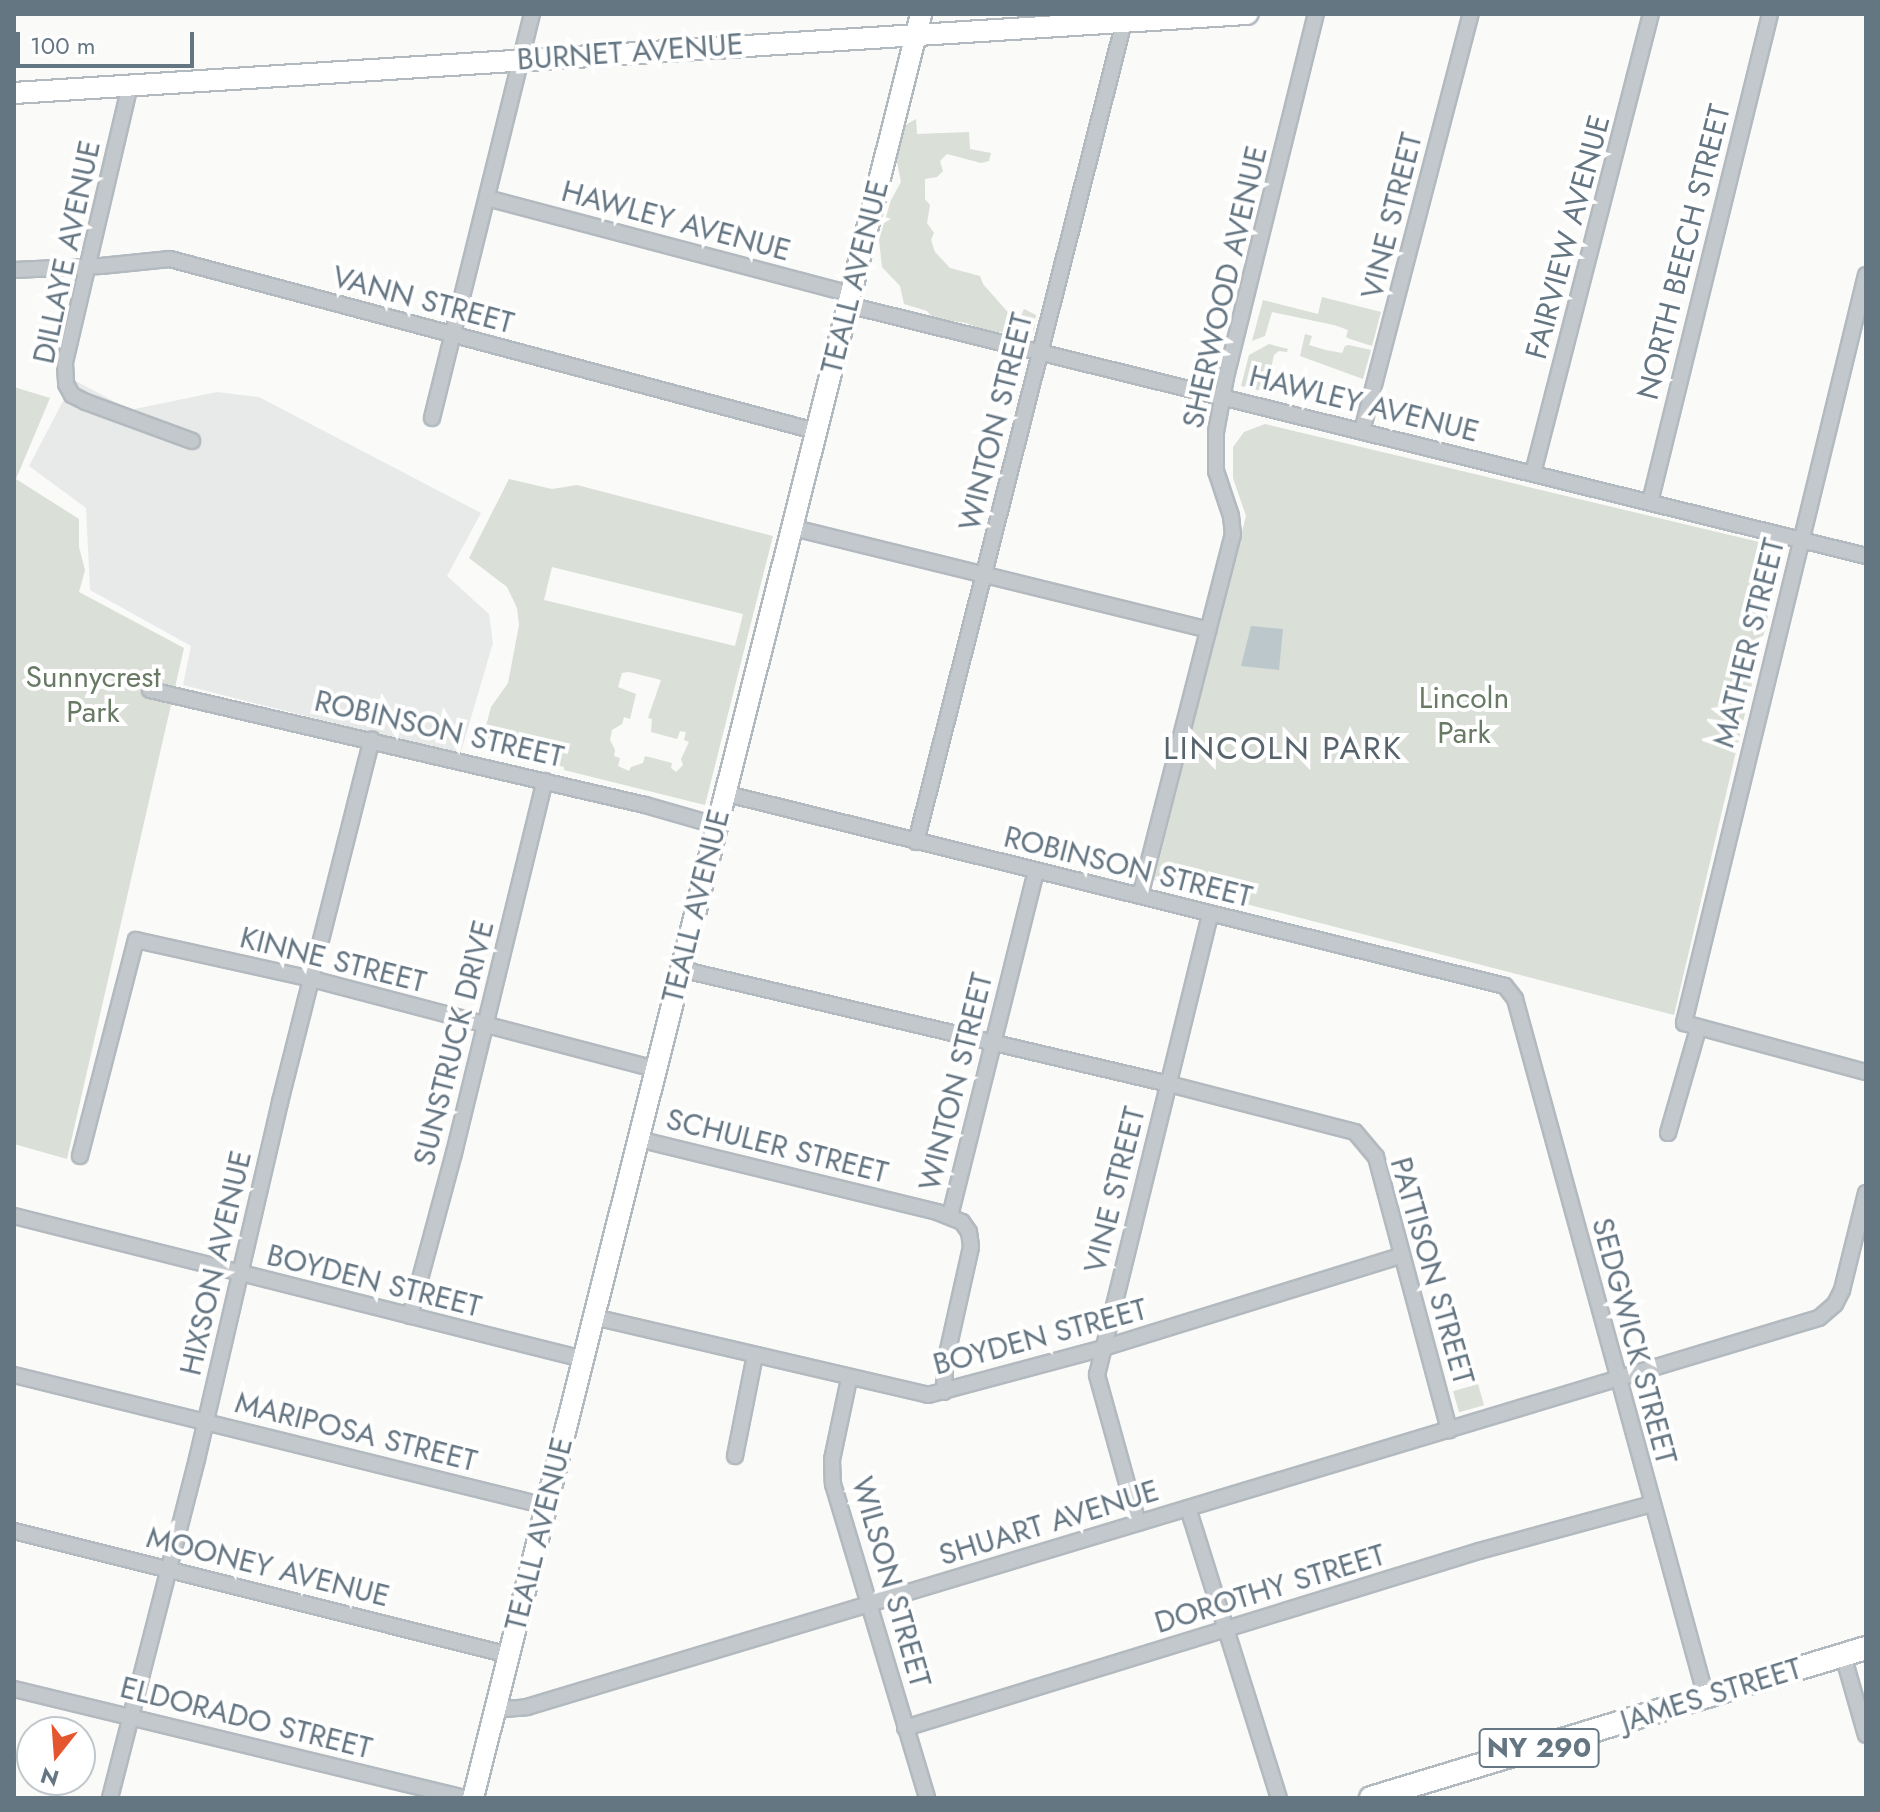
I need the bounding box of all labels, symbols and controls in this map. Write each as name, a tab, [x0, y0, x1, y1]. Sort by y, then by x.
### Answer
scale bar	[20, 16, 198, 66]
street label: BURNET AVENUE	[516, 26, 744, 78]
text: 100 m	[30, 28, 96, 63]
street label: NORTH BEECH STREET	[1630, 101, 1738, 403]
street label: FAIRVIEW AVENUE	[1518, 111, 1618, 363]
street label: VINE STREET	[1354, 129, 1430, 303]
street label: DILLAYE AVENUE	[26, 137, 108, 367]
street label: SHERWOOD AVENUE	[1175, 142, 1275, 432]
street label: HAWLEY AVENUE	[558, 173, 794, 269]
street label: TEALL AVENUE	[814, 177, 896, 377]
street label: VANN STREET	[328, 259, 518, 341]
street label: WINTON STREET	[952, 310, 1040, 534]
street label: HAWLEY AVENUE	[1245, 358, 1483, 450]
street label: MATHER STREET	[1706, 535, 1792, 751]
park label: Sunnycrest Park	[25, 659, 161, 730]
park label: Lincoln Park	[1419, 680, 1509, 750]
street label: ROBINSON STREET	[311, 683, 567, 775]
district label: LINCOLN PARK	[1163, 729, 1403, 767]
street label: TEALL AVENUE	[655, 806, 737, 1006]
street label: ROBINSON STREET	[1000, 819, 1256, 915]
street label: SUNSTRUCK DRIVE	[406, 916, 502, 1170]
street label: KINNE STREET	[236, 919, 430, 1001]
street label: WINTON STREET	[912, 970, 1000, 1194]
street label: SCHULER STREET	[662, 1101, 892, 1191]
street label: VINE STREET	[1077, 1103, 1153, 1277]
street label: HIXSON AVENUE	[173, 1147, 259, 1379]
street label: PATTISON STREET	[1382, 1153, 1482, 1389]
street label: SEDGWICK STREET	[1584, 1214, 1684, 1468]
street label: BOYDEN STREET	[263, 1237, 485, 1325]
street label: BOYDEN STREET	[929, 1291, 1151, 1383]
street label: MARIPOSA STREET	[231, 1385, 481, 1479]
street label: TEALL AVENUE	[498, 1434, 580, 1634]
street label: SHUART AVENUE	[935, 1472, 1163, 1574]
street label: WILSON STREET	[844, 1473, 938, 1691]
street label: MOONEY AVENUE	[143, 1519, 393, 1615]
street label: DOROTHY STREET	[1150, 1537, 1390, 1641]
street label: JAMES STREET	[1616, 1650, 1806, 1740]
street label: ELDORADO STREET	[117, 1669, 375, 1767]
north arrow	[16, 1716, 96, 1796]
road number: NY 290	[1477, 1724, 1601, 1772]
text: N	[37, 1759, 63, 1795]

